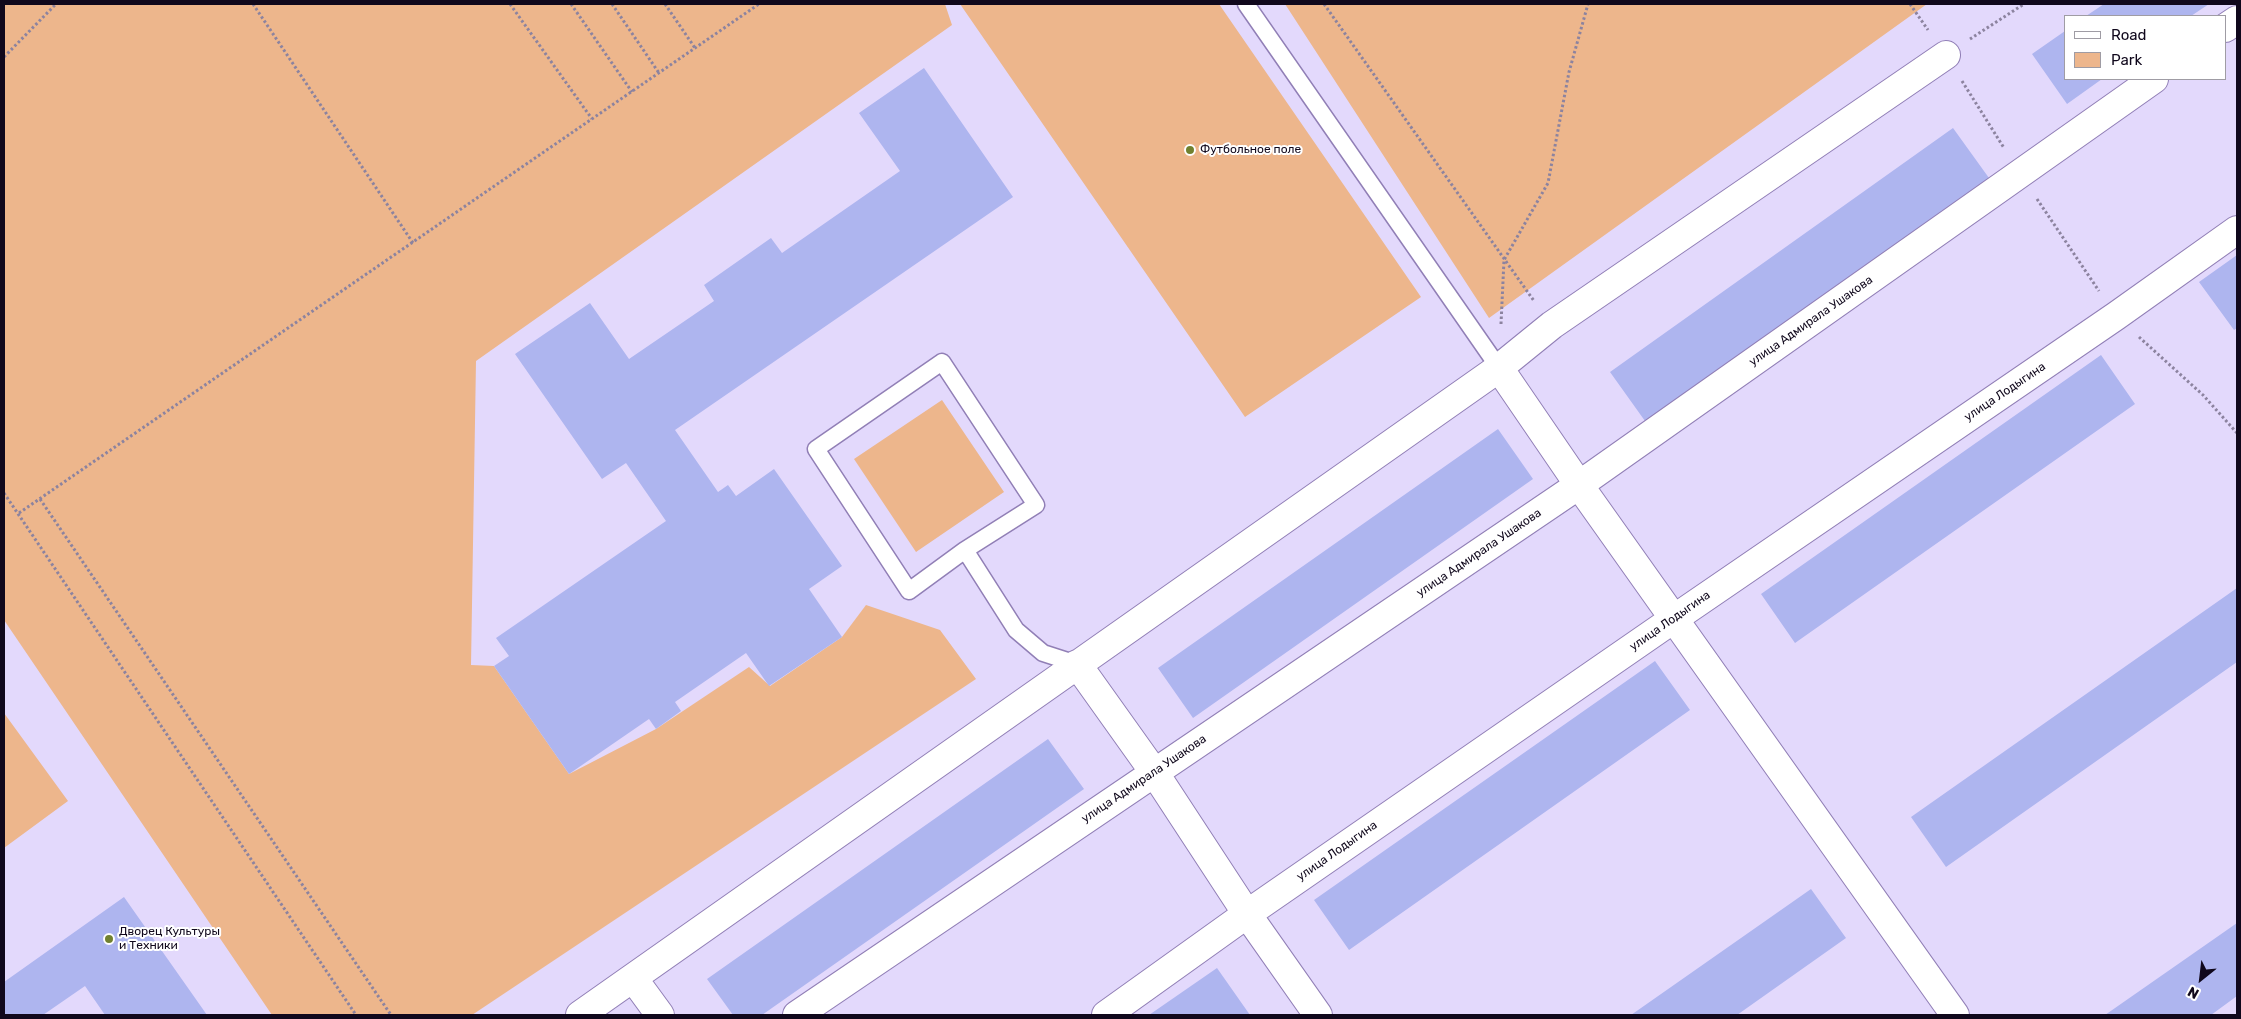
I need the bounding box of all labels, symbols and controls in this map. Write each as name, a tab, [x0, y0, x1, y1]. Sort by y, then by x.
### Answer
legend	[2064, 15, 2226, 80]
text: Road	[2111, 26, 2147, 44]
text: Park	[2111, 51, 2142, 69]
place label: Футбольное поле	[1200, 143, 1301, 157]
marker: Футбольное поле	[1184, 144, 1196, 156]
street label: улица Адмирала Ушакова	[1746, 273, 1876, 369]
street label: улица Лодыгина	[1962, 359, 2048, 425]
street label: улица Адмирала Ушакова	[1414, 506, 1544, 600]
street label: улица Лодыгина	[1627, 588, 1713, 654]
street label: улица Адмирала Ушакова	[1079, 732, 1209, 826]
street label: улица Лодыгина	[1294, 818, 1380, 884]
place label: Дворец Культуры и Техники	[119, 925, 220, 953]
marker: Дворец Культуры и Техники	[103, 933, 115, 945]
north arrow	[2176, 954, 2226, 1004]
text: N	[2185, 983, 2202, 1002]

